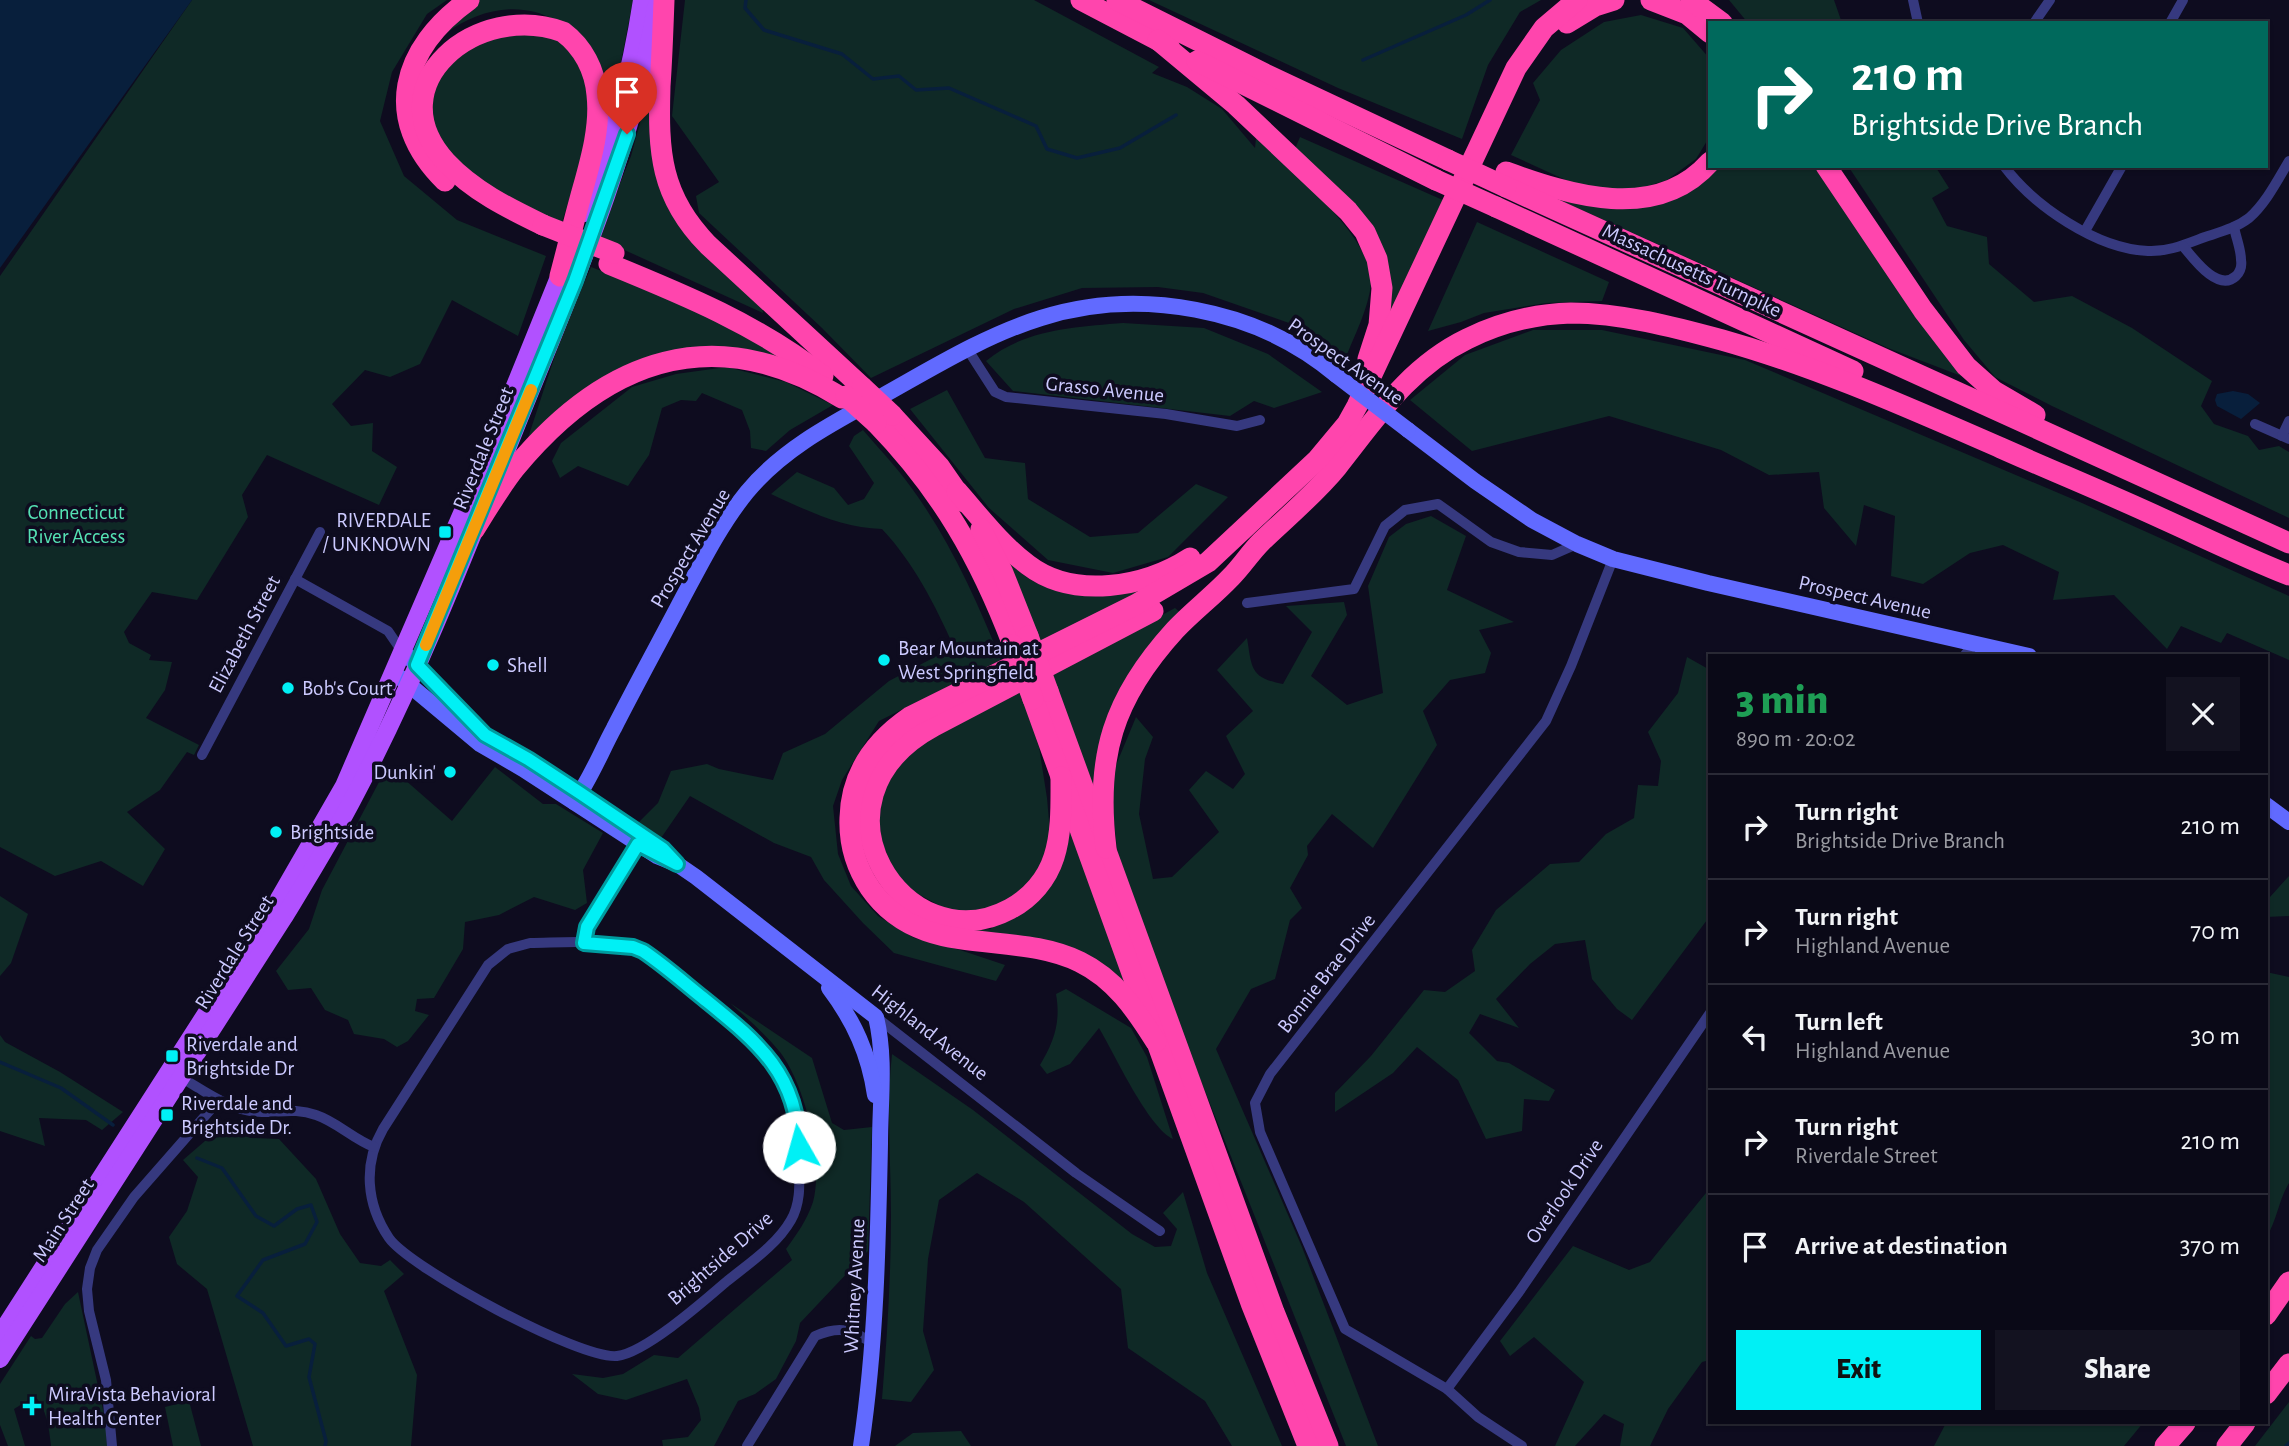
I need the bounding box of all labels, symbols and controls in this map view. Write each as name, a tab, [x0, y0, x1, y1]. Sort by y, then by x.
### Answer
icon: right	[1736, 49, 1827, 140]
text: 210 m	[1851, 51, 1964, 100]
pin	[597, 62, 657, 134]
icon: arrive	[608, 73, 646, 111]
text: Brightside Drive Branch	[1851, 109, 2143, 141]
street label: Massachusetts Turnpike	[1599, 220, 1784, 321]
street label: Prospect Avenue	[1284, 314, 1407, 409]
street label: Grasso Avenue	[1045, 373, 1165, 406]
street label: Riverdale Street	[449, 384, 518, 512]
street label: Prospect Avenue	[647, 485, 734, 612]
park label: Connecticut River Access	[27, 502, 125, 547]
place label: RIVERDALE / UNKNOWN	[322, 510, 431, 555]
marker: RIVERDALE / UNKNOWN	[437, 524, 453, 540]
street label: Elizabeth Street	[205, 572, 284, 696]
street label: Prospect Avenue	[1797, 572, 1933, 623]
place label: Bear Mountain at West Springfield	[898, 638, 1039, 683]
marker: Bear Mountain at West Springfield	[876, 652, 892, 668]
place label: Shell	[507, 655, 548, 676]
marker: Shell	[485, 657, 501, 673]
button: close	[2166, 677, 2240, 751]
place label: Bob's Court	[302, 678, 393, 699]
text: 3 min	[1736, 679, 1828, 721]
marker: Bob's Court	[280, 680, 296, 696]
text: 890 m · 20:02	[1736, 728, 1855, 751]
place label: Dunkin'	[373, 762, 436, 783]
marker: Dunkin'	[442, 764, 458, 780]
text: Turn right	[1795, 799, 1898, 825]
icon: right	[1736, 808, 1774, 846]
text: 210 m	[2180, 813, 2240, 839]
place label: Brightside	[290, 822, 374, 843]
marker: Brightside	[268, 824, 284, 840]
text: Brightside Drive Branch	[1795, 830, 2005, 853]
street label: Riverdale Street	[191, 891, 278, 1013]
text: Turn right	[1795, 904, 1898, 930]
street label: Bonnie Brae Drive	[1273, 910, 1379, 1037]
icon: right	[1736, 913, 1774, 951]
text: 70 m	[2190, 918, 2240, 944]
text: Highland Avenue	[1795, 935, 1950, 958]
street label: Highland Avenue	[867, 981, 992, 1084]
text: Turn left	[1795, 1009, 1883, 1035]
icon: left	[1736, 1018, 1774, 1056]
text: 30 m	[2190, 1023, 2240, 1049]
place label: Riverdale and Brightside Dr	[186, 1034, 298, 1079]
text: Highland Avenue	[1795, 1040, 1950, 1063]
marker: Riverdale and Brightside Dr	[164, 1048, 180, 1064]
place label: Riverdale and Brightside Dr.	[181, 1093, 293, 1138]
marker: Riverdale and Brightside Dr.	[159, 1107, 175, 1123]
position arrow	[762, 1110, 836, 1184]
text: Turn right	[1795, 1114, 1898, 1140]
icon: right	[1736, 1123, 1774, 1161]
text: 210 m	[2180, 1128, 2240, 1154]
street label: Overlook Drive	[1522, 1135, 1607, 1247]
text: Riverdale Street	[1795, 1145, 1938, 1168]
street label: Main Street	[29, 1175, 98, 1266]
street label: Brightside Drive	[664, 1207, 777, 1309]
street label: Whitney Avenue	[840, 1218, 869, 1354]
icon: arrive	[1736, 1228, 1774, 1266]
text: Arrive at destination	[1795, 1233, 2008, 1259]
text: 370 m	[2180, 1233, 2240, 1259]
button: Exit	[1736, 1330, 1981, 1410]
button: Share	[1995, 1330, 2240, 1410]
place label: MiraVista Behavioral Health Center	[48, 1384, 216, 1429]
marker: MiraVista Behavioral Health Center	[22, 1396, 42, 1416]

